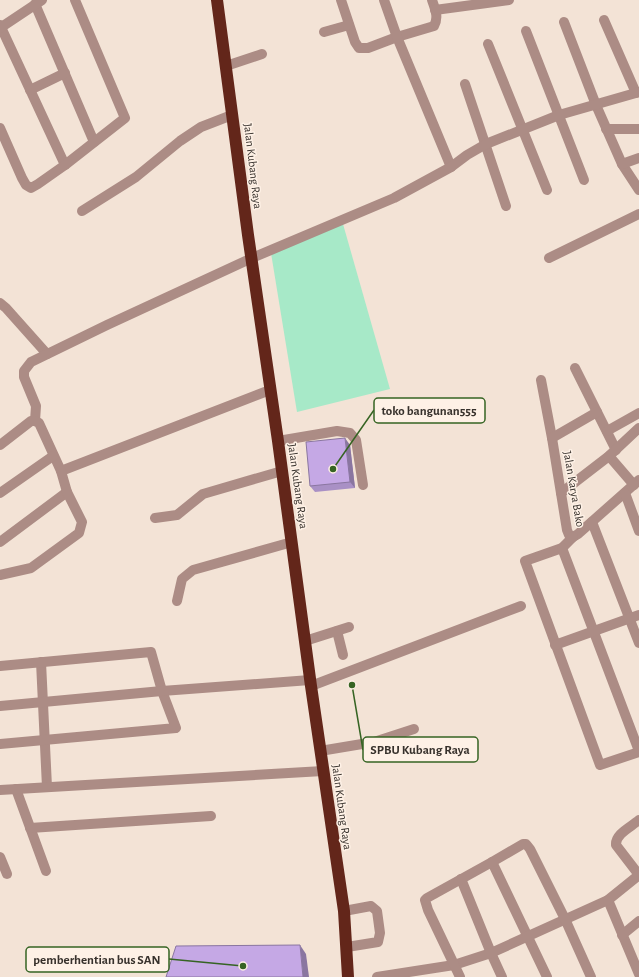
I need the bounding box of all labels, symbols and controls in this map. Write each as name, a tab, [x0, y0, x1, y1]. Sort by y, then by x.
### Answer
street label: Jalan Kubang Raya	[241, 123, 264, 210]
callout: toko bangunan555	[374, 398, 485, 423]
text: toko bangunan555	[381, 405, 477, 418]
street label: Jalan Kubang Raya	[285, 443, 310, 530]
street label: Jalan Karya Bako	[560, 450, 587, 528]
callout: SPBU Kubang Raya	[363, 737, 478, 762]
text: SPBU Kubang Raya	[370, 744, 470, 757]
street label: Jalan Kubang Raya	[329, 764, 354, 851]
callout: pemberhentian bus SAN	[26, 947, 169, 972]
text: pemberhentian bus SAN	[33, 954, 161, 967]

